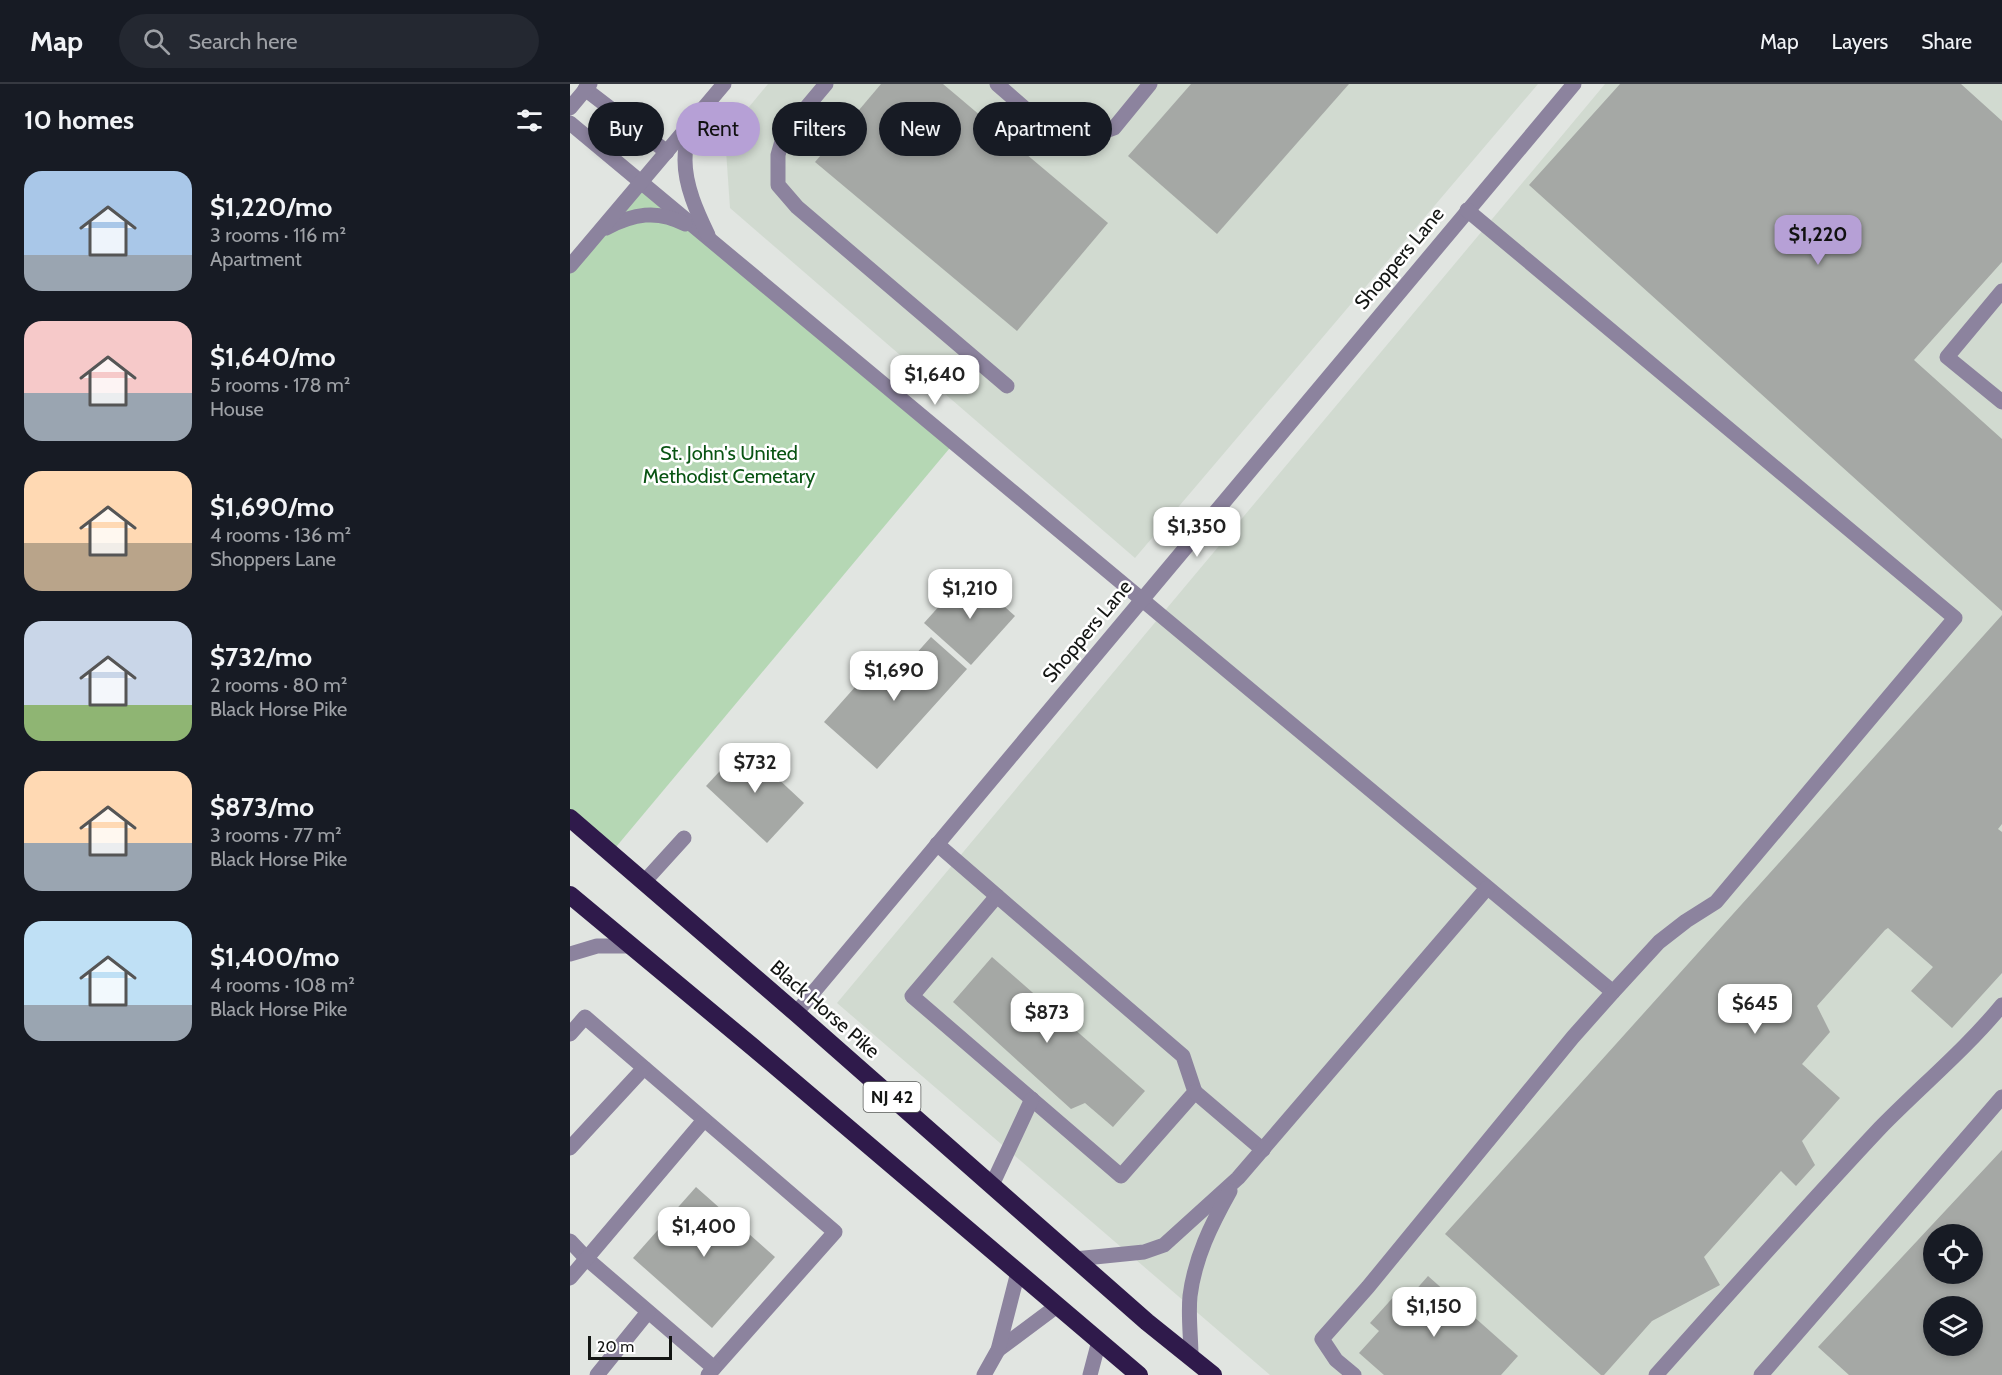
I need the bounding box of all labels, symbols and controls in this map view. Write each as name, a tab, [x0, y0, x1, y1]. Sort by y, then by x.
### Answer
search box	[119, 14, 539, 68]
text: Map	[30, 24, 83, 58]
icon: search	[140, 25, 173, 58]
text: Search here	[188, 28, 297, 55]
text: Map	[1760, 29, 1799, 54]
text: Layers	[1832, 29, 1888, 54]
text: Share	[1921, 29, 1972, 54]
chip: Buy	[588, 102, 664, 156]
chip: Rent	[676, 102, 760, 156]
chip: Filters	[772, 102, 867, 156]
chip: New	[879, 102, 961, 156]
chip: Apartment	[973, 102, 1112, 156]
text: 10 homes	[24, 104, 134, 136]
icon: filters	[513, 104, 546, 137]
text: $1,220/mo	[210, 191, 332, 223]
icon: home	[72, 195, 144, 267]
street label: Shoppers Lane	[1349, 202, 1449, 314]
pin: $1,220	[1769, 215, 1867, 266]
text: $1,220	[1789, 222, 1847, 246]
text: 3 rooms · 116 m²	[210, 223, 346, 247]
text: Apartment	[210, 247, 302, 271]
text: $1,640/mo	[210, 341, 336, 373]
icon: home	[72, 345, 144, 417]
pin: $1,640	[886, 355, 984, 406]
text: $1,640	[904, 362, 966, 386]
text: 5 rooms · 178 m²	[210, 373, 350, 397]
text: House	[210, 397, 264, 421]
park label: St. John's United Methodist Cemetary	[643, 441, 815, 488]
text: $1,690/mo	[210, 491, 334, 523]
icon: home	[72, 495, 144, 567]
pin: $1,350	[1148, 507, 1246, 558]
text: $1,350	[1167, 514, 1227, 538]
text: 4 rooms · 136 m²	[210, 523, 351, 547]
text: Shoppers Lane	[210, 547, 336, 571]
pin: $1,210	[921, 569, 1019, 620]
street label: Shoppers Lane	[1037, 575, 1137, 687]
text: $1,210	[942, 576, 998, 600]
text: $732/mo	[210, 641, 312, 673]
icon: home	[72, 645, 144, 717]
pin: $1,690	[845, 651, 943, 702]
text: $1,690	[864, 658, 924, 682]
text: 2 rooms · 80 m²	[210, 673, 347, 697]
text: Black Horse Pike	[210, 697, 347, 721]
pin: $732	[719, 743, 791, 794]
text: $732	[733, 750, 777, 774]
text: $873/mo	[210, 791, 314, 823]
icon: home	[72, 795, 144, 867]
text: 3 rooms · 77 m²	[210, 823, 342, 847]
text: Black Horse Pike	[210, 847, 347, 871]
text: $1,400/mo	[210, 941, 339, 973]
icon: home	[72, 945, 144, 1017]
street label: Black Horse Pike	[765, 955, 885, 1063]
text: 4 rooms · 108 m²	[210, 973, 355, 997]
pin: $645	[1719, 984, 1791, 1035]
text: $645	[1732, 991, 1778, 1015]
pin: $873	[1011, 993, 1083, 1044]
text: Black Horse Pike	[210, 997, 347, 1021]
text: $873	[1025, 1000, 1069, 1024]
road number: NJ 42	[864, 1082, 920, 1112]
pin: $1,400	[655, 1207, 753, 1258]
text: $1,400	[672, 1214, 736, 1238]
map controls	[1923, 1224, 1983, 1356]
button: locate	[1923, 1224, 1983, 1284]
pin: $1,150	[1385, 1287, 1483, 1338]
text: $1,150	[1406, 1294, 1462, 1318]
button: layers	[1923, 1296, 1983, 1356]
scale bar	[588, 1333, 672, 1360]
text: 20 m	[597, 1337, 634, 1356]

